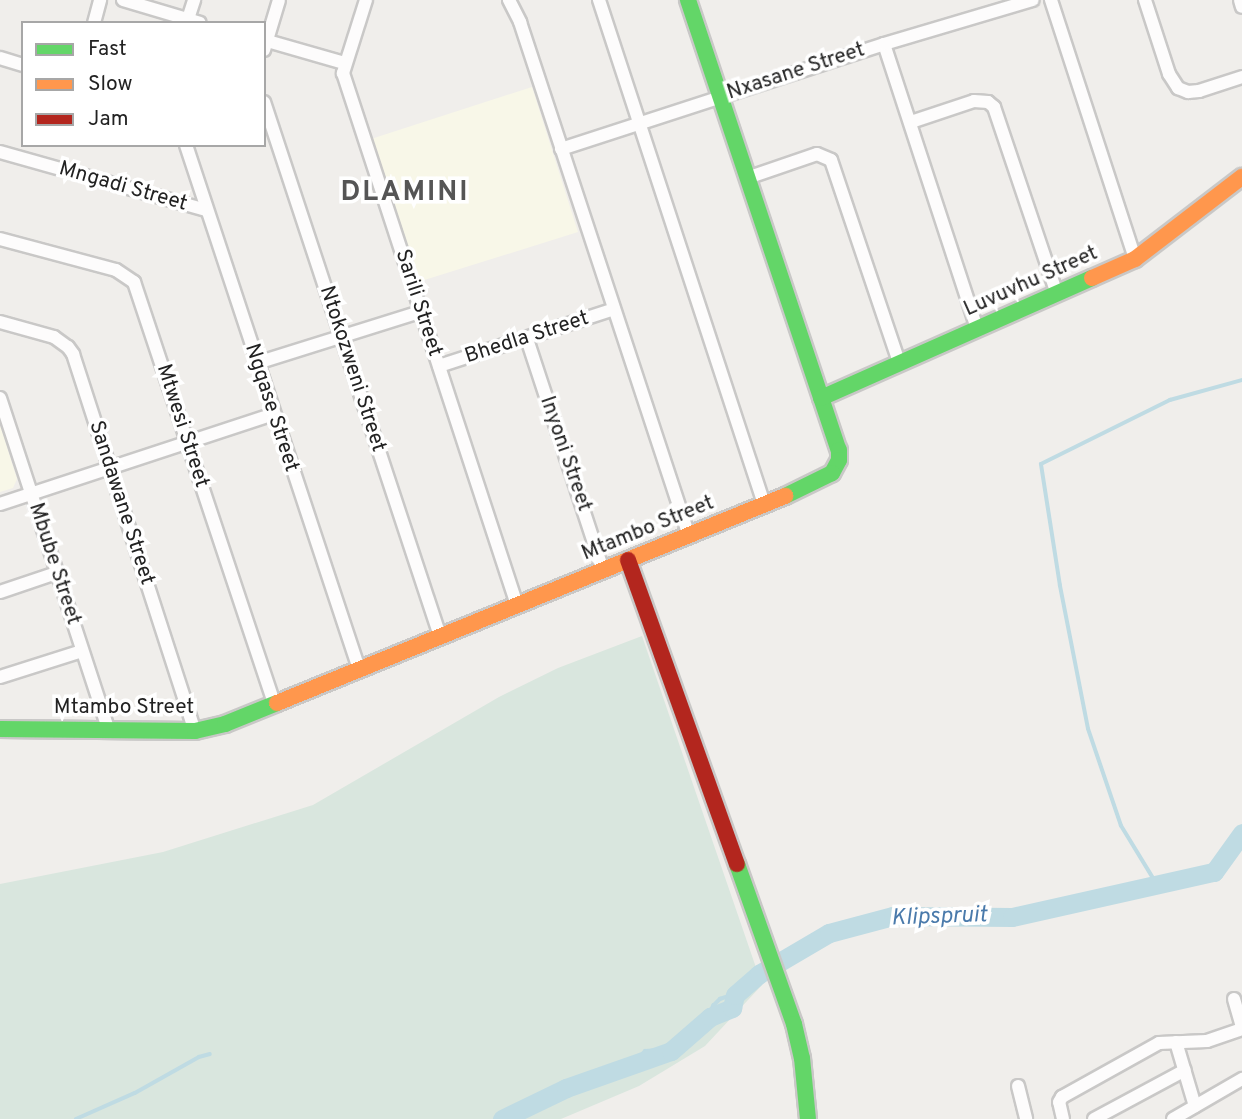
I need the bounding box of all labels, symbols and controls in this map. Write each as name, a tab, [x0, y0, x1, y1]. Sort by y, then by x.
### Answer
legend	[21, 21, 266, 147]
text: Fast	[88, 36, 127, 63]
street label: Nxasane Street	[724, 38, 868, 106]
text: Slow	[88, 71, 133, 98]
text: Jam	[88, 106, 129, 133]
street label: Mngadi Street	[56, 157, 190, 217]
district label: DLAMINI	[341, 176, 469, 210]
street label: Luvuvhu Street	[960, 241, 1102, 323]
street label: Sarili Street	[389, 246, 447, 360]
street label: Ntokozweni Street	[313, 283, 391, 455]
street label: Bhedla Street	[462, 306, 592, 370]
street label: Ngqase Street	[238, 341, 304, 475]
street label: Mtwesi Street	[150, 361, 214, 491]
street label: Inyoni Street	[534, 393, 596, 515]
street label: Sandawane Street	[83, 418, 159, 588]
street label: Mtambo Street	[578, 491, 718, 567]
street label: Mbube Street	[22, 500, 86, 628]
street label: Mtambo Street	[54, 695, 194, 721]
water label: Klipspruit	[891, 903, 987, 933]

